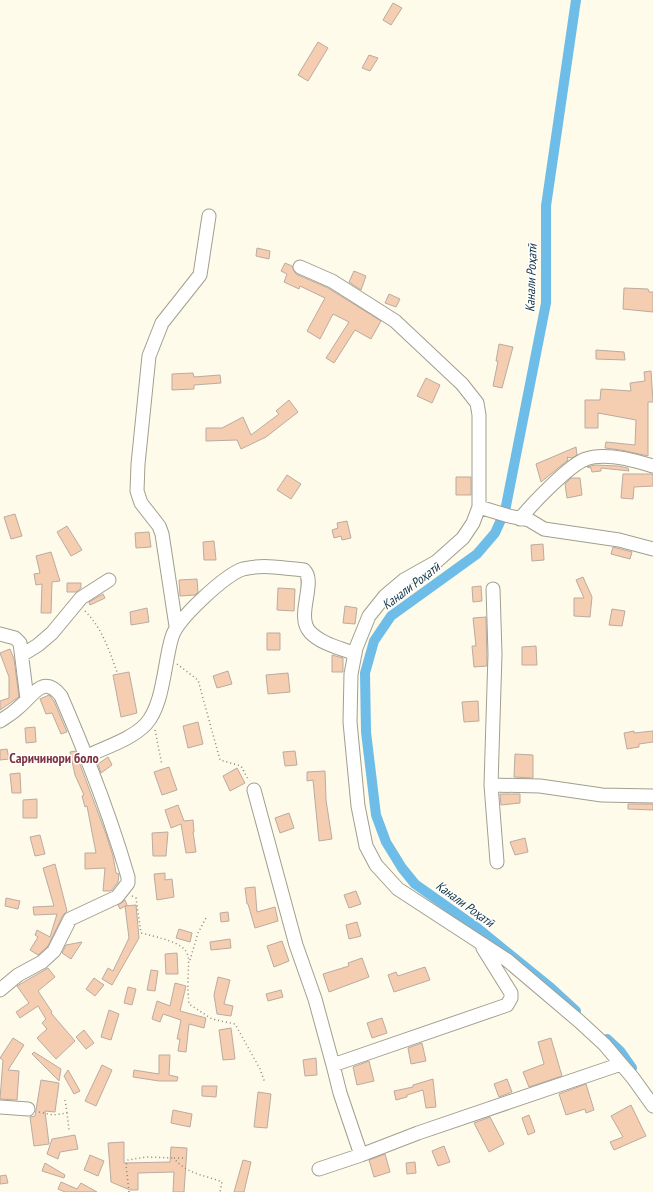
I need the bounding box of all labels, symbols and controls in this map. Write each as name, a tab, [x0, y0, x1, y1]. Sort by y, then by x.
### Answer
water label: Канали Роҳатӣ	[521, 243, 541, 312]
water label: Канали Роҳатӣ	[379, 558, 444, 613]
district label: Саричинори боло	[9, 749, 99, 767]
water label: Канали Роҳатӣ	[433, 877, 498, 932]

